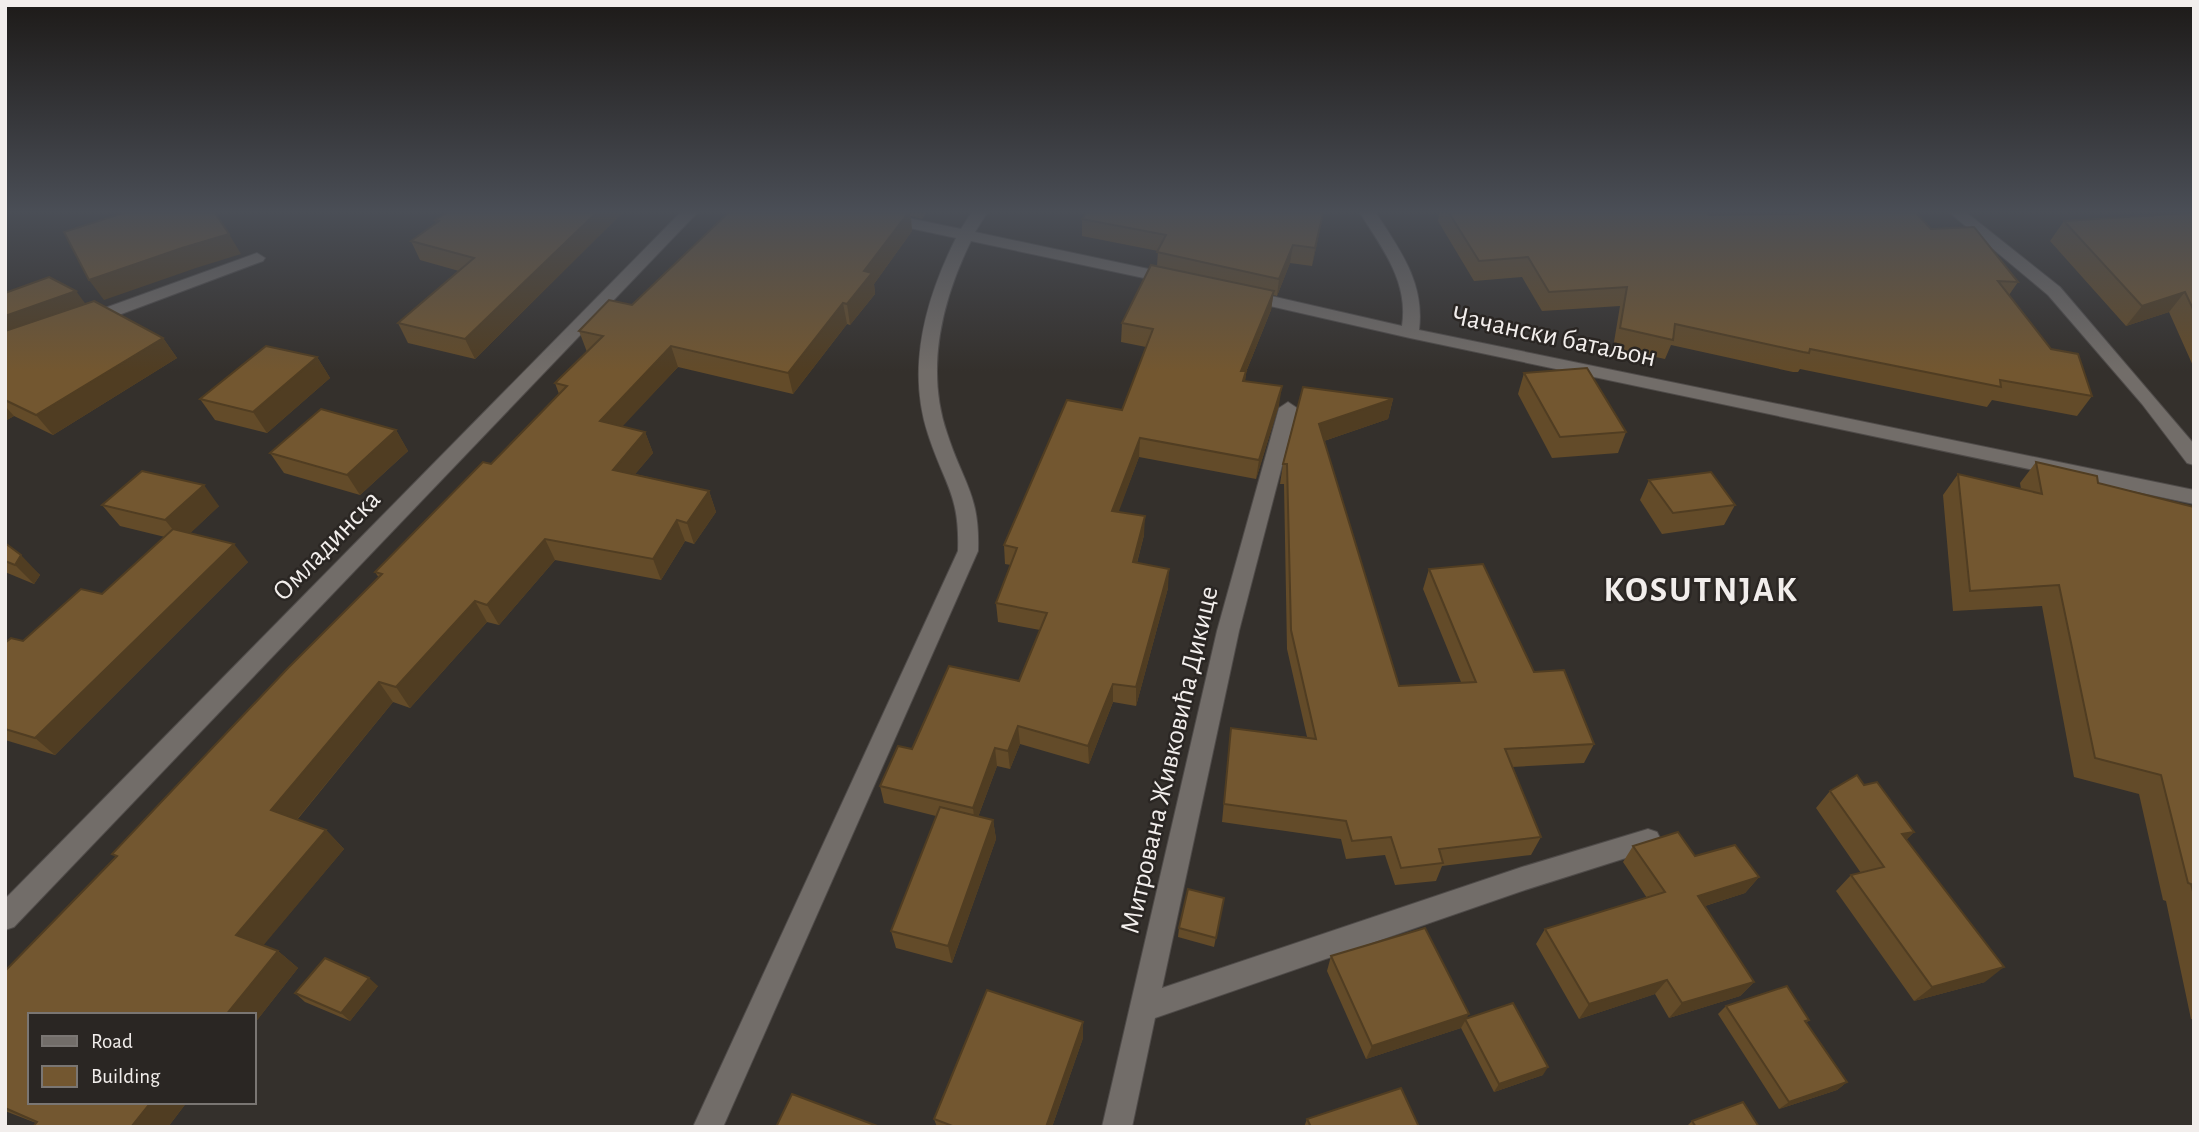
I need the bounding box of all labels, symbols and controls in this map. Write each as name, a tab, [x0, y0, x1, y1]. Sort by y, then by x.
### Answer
street label: Чачански батаљон	[1449, 302, 1659, 372]
street label: Омладинска	[268, 485, 386, 607]
district label: KOSUTNJAK	[1604, 573, 1798, 608]
street label: Митрована Живковића Дикице	[1116, 584, 1224, 936]
legend	[28, 1013, 256, 1104]
text: Road	[91, 1031, 133, 1052]
text: Building	[91, 1066, 161, 1087]

